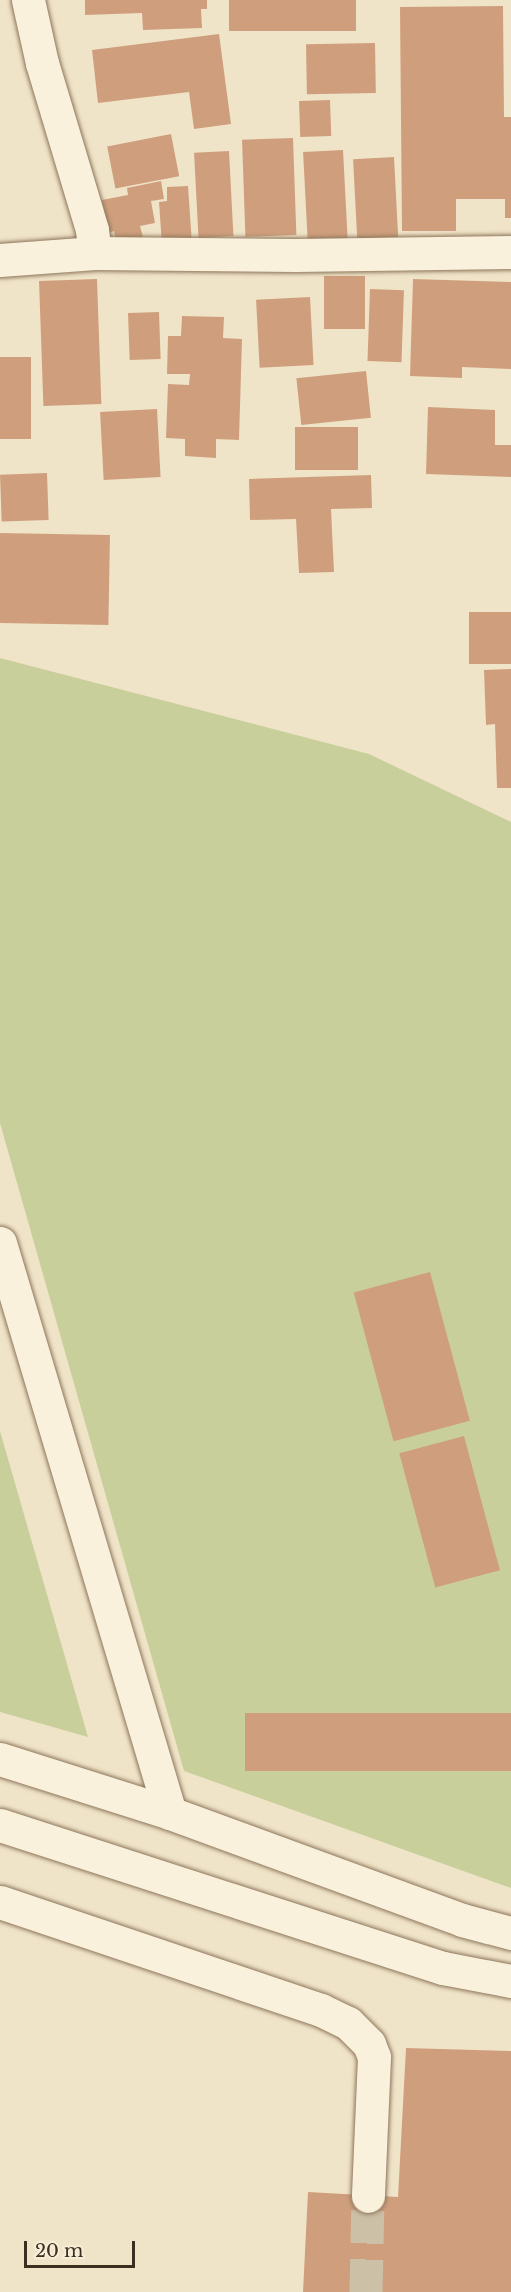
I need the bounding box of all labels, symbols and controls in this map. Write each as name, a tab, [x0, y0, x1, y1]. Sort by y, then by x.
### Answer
scale bar	[27, 2229, 138, 2267]
text: 20 m	[35, 2240, 83, 2262]

